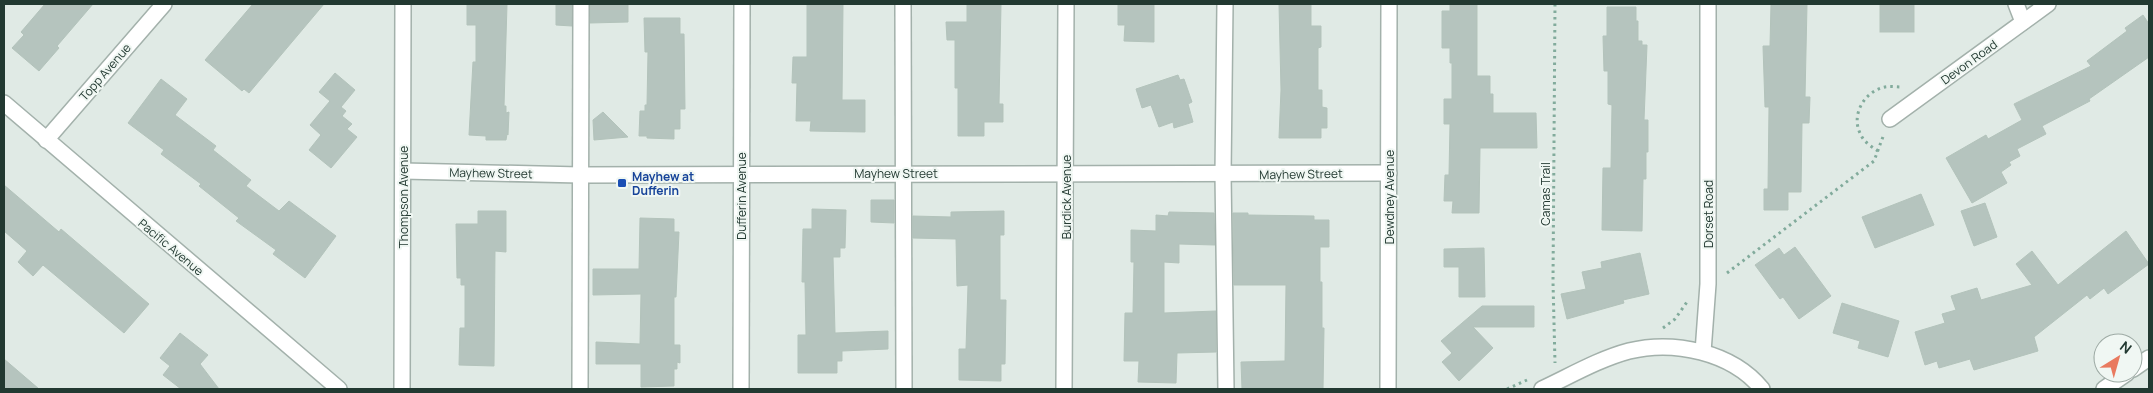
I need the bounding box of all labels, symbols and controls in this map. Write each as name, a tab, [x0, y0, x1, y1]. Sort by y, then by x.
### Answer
street label: Devon Road	[1937, 36, 2001, 88]
street label: Topp Avenue	[75, 40, 135, 104]
street label: Thompson Avenue	[395, 146, 412, 248]
street label: Dewdney Avenue	[1381, 150, 1398, 244]
street label: Dufferin Avenue	[733, 152, 750, 240]
street label: Burdick Avenue	[1058, 155, 1075, 239]
street label: Camas Trail	[1537, 162, 1554, 226]
street label: Mayhew Street	[449, 164, 533, 182]
street label: Mayhew Street	[854, 165, 938, 182]
street label: Mayhew Street	[1259, 165, 1343, 183]
place label: Mayhew at Dufferin	[632, 168, 694, 199]
marker: Mayhew at Dufferin	[616, 177, 628, 189]
street label: Dorset Road	[1700, 180, 1717, 248]
street label: Pacific Avenue	[135, 215, 207, 279]
north arrow	[2093, 333, 2143, 383]
text: N	[2116, 337, 2136, 358]

